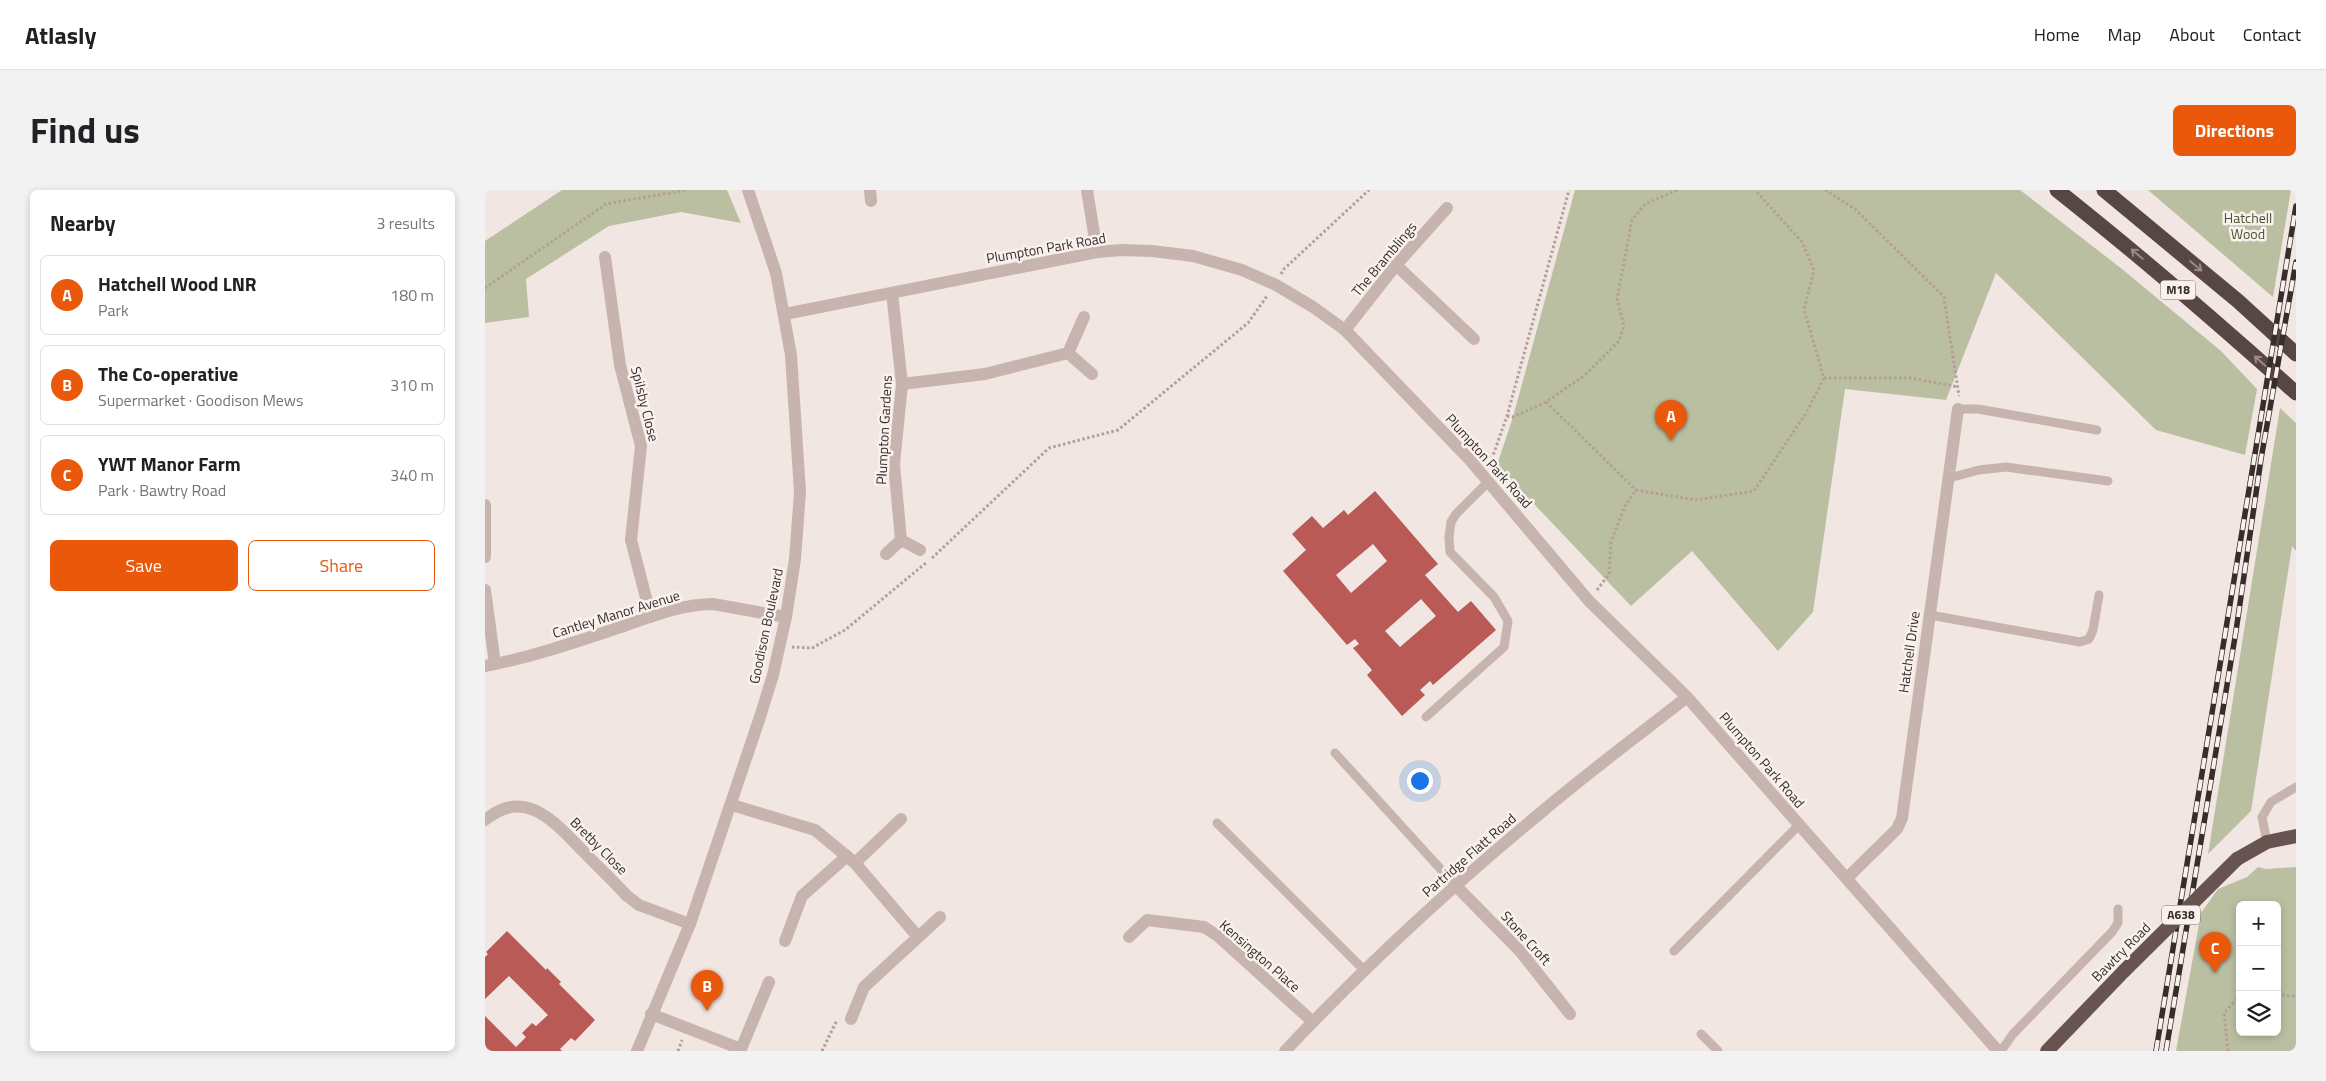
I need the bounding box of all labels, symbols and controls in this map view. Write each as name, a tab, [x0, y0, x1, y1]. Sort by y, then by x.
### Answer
text: Atlasly	[25, 17, 96, 53]
text: Home	[2034, 21, 2080, 48]
text: Map	[2108, 21, 2141, 48]
text: About	[2169, 21, 2215, 48]
text: Contact	[2243, 21, 2301, 48]
text: Find us	[30, 103, 140, 157]
button: Directions	[2173, 105, 2296, 156]
text: Nearby	[50, 207, 115, 239]
park label: Hatchell Wood	[2224, 207, 2272, 244]
text: 3 results	[376, 211, 435, 235]
street label: The Bramblings	[1346, 217, 1421, 301]
street label: Plumpton Park Road	[984, 227, 1107, 268]
one-way arrow	[2131, 249, 2144, 260]
one-way arrow	[2189, 260, 2202, 271]
text: Hatchell Wood LNR	[98, 269, 257, 298]
road number: M18	[2161, 280, 2195, 300]
text: A	[62, 283, 72, 307]
text: 180 m	[390, 283, 434, 307]
text: Park	[98, 298, 129, 322]
one-way arrow	[2253, 355, 2266, 366]
text: The Co-operative	[98, 359, 238, 388]
street label: Spilsby Close	[626, 364, 665, 444]
text: B	[62, 373, 72, 397]
text: 310 m	[390, 373, 434, 397]
street label: Plumpton Gardens	[870, 375, 897, 485]
text: Supermarket · Goodison Mews	[98, 388, 303, 412]
pin: A	[1655, 400, 1687, 441]
street label: Plumpton Park Road	[1441, 409, 1538, 513]
text: YWT Manor Farm	[98, 449, 241, 478]
text: C	[63, 463, 71, 487]
text: 340 m	[390, 463, 434, 487]
text: Park · Bawtry Road	[98, 478, 226, 502]
button: Save	[50, 540, 238, 591]
button: Share	[248, 540, 435, 591]
street label: Goodison Boulevard	[743, 566, 788, 686]
street label: Cantley Manor Avenue	[549, 584, 682, 643]
street label: Hatchell Drive	[1892, 610, 1925, 694]
street label: Plumpton Park Road	[1715, 707, 1810, 812]
your location	[1407, 768, 1433, 794]
street label: Partridge Flatt Road	[1417, 808, 1520, 901]
street label: Bretby Close	[566, 812, 633, 879]
map controls	[2236, 901, 2281, 1036]
button: +	[2236, 901, 2281, 946]
street label: Stone Croft	[1496, 906, 1557, 970]
road number: A638	[2162, 906, 2200, 924]
street label: Kensington Place	[1215, 915, 1305, 997]
street label: Bawtry Road	[2086, 917, 2155, 986]
pin: C	[2199, 932, 2231, 973]
button: −	[2236, 946, 2281, 991]
pin: B	[691, 970, 723, 1011]
button: layers	[2236, 991, 2281, 1036]

